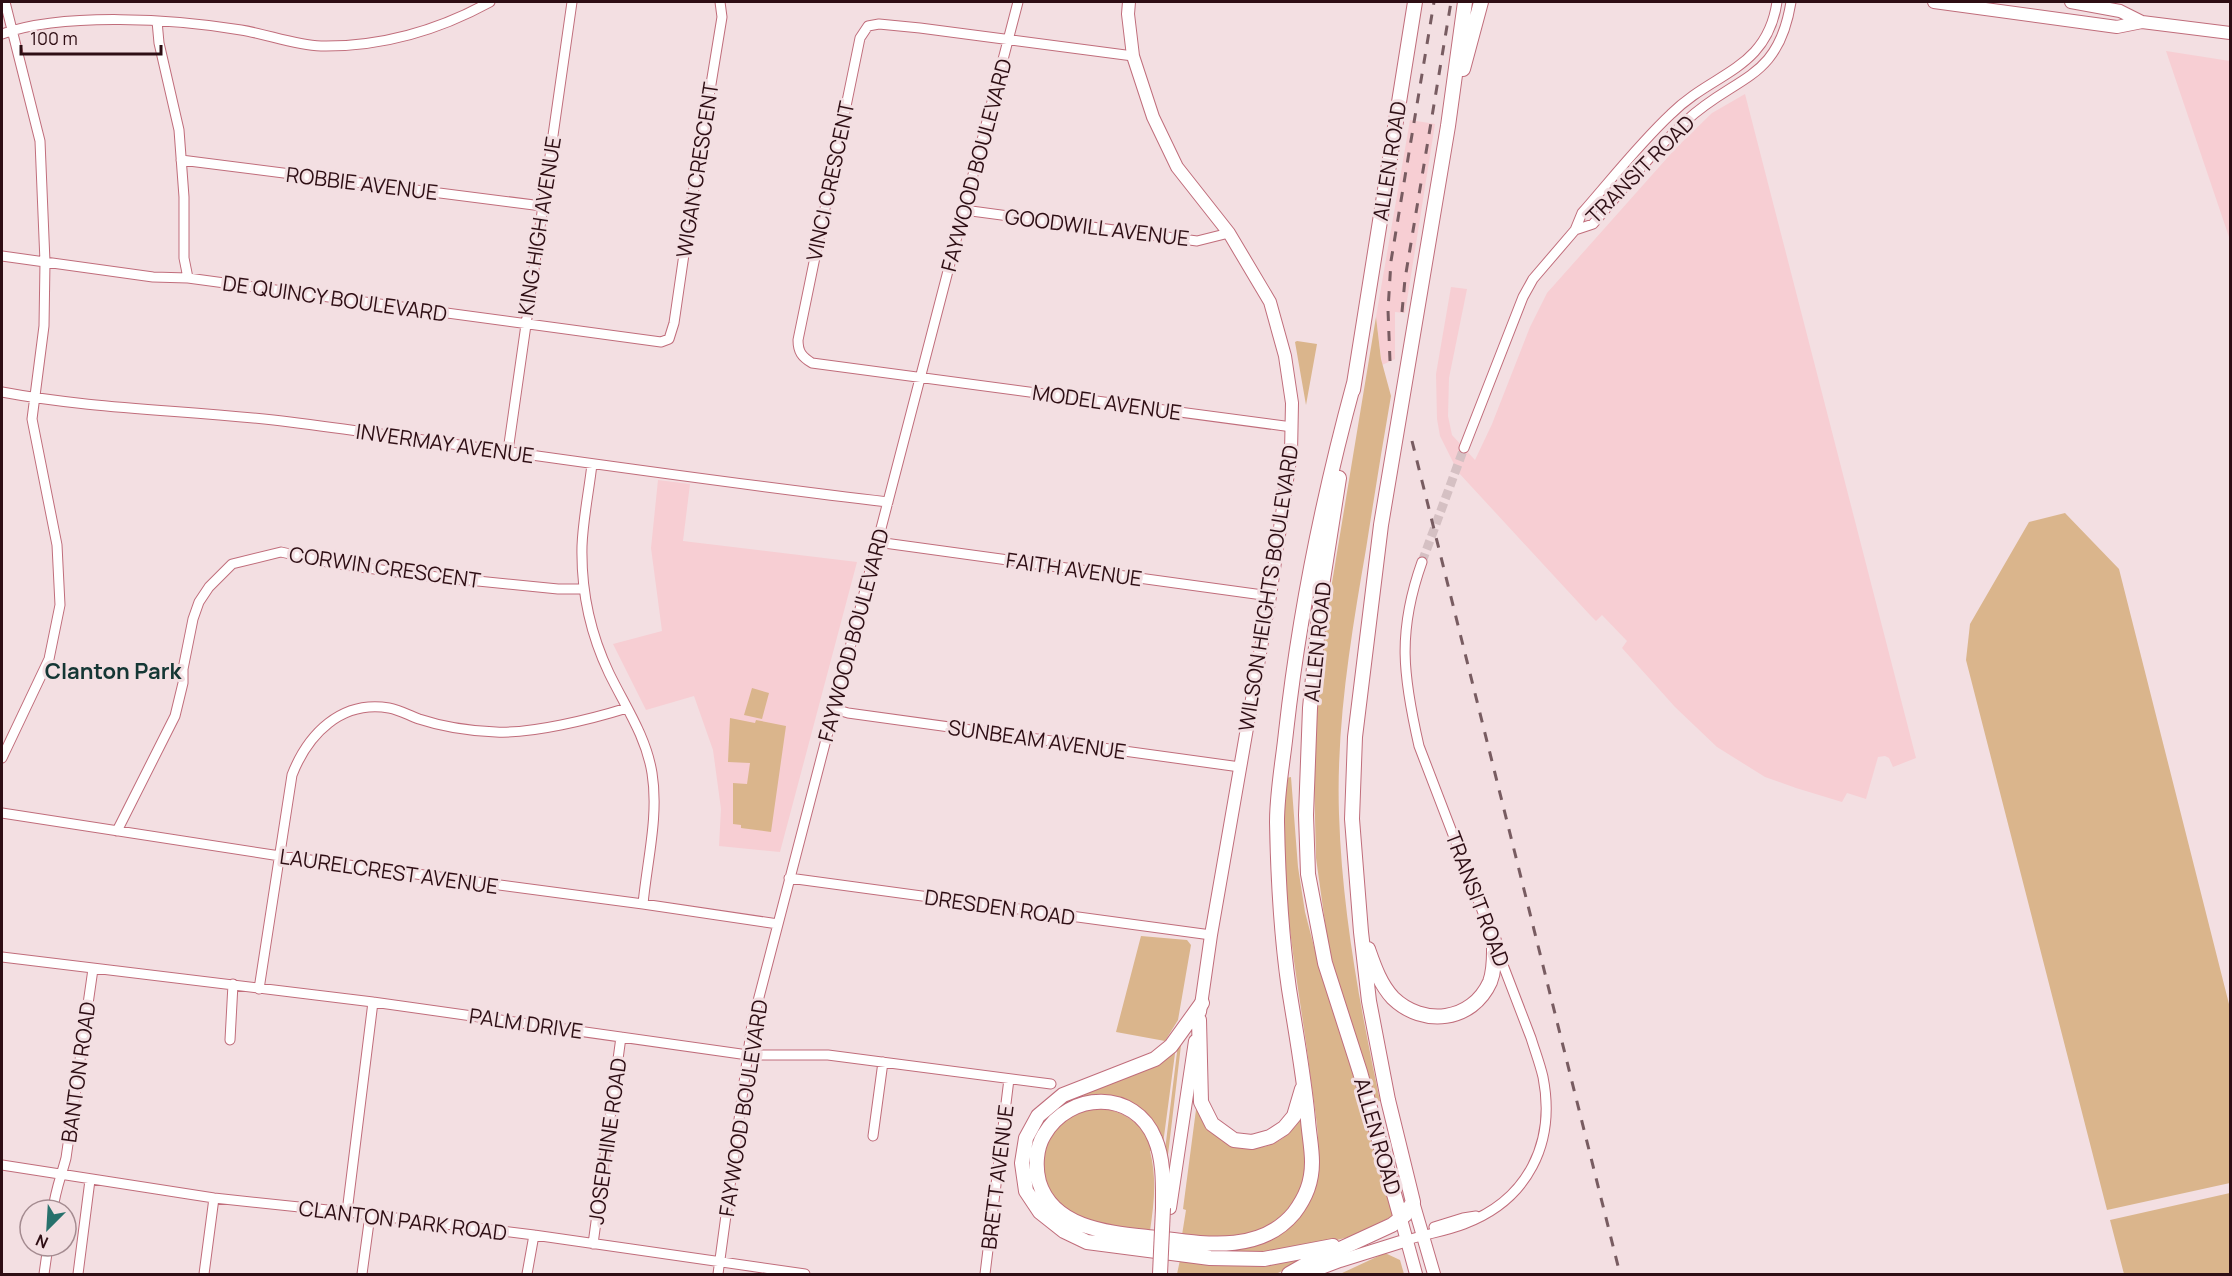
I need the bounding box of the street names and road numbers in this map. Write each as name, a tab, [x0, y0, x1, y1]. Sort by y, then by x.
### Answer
street label: FAYWOOD BOULEVARD	[934, 55, 1018, 275]
street label: WIGAN CRESCENT	[669, 80, 725, 260]
street label: VINCI CRESCENT	[799, 98, 861, 263]
street label: ALLEN ROAD	[1366, 99, 1412, 223]
street label: TRANSIT ROAD	[1580, 109, 1700, 229]
street label: KING HIGH AVENUE	[511, 134, 567, 318]
street label: ROBBIE AVENUE	[284, 160, 440, 206]
street label: GOODWILL AVENUE	[1003, 202, 1191, 252]
street label: DE QUINCY BOULEVARD	[221, 268, 449, 328]
street label: MODEL AVENUE	[1031, 378, 1183, 426]
street label: INVERMAY AVENUE	[354, 417, 536, 469]
street label: WILSON HEIGHTS BOULEVARD	[1232, 443, 1304, 733]
street label: FAYWOOD BOULEVARD	[811, 525, 895, 745]
street label: CORWIN CRESCENT	[287, 540, 483, 594]
street label: FAITH AVENUE	[1004, 546, 1144, 592]
street label: ALLEN ROAD	[1297, 581, 1337, 703]
street label: SUNBEAM AVENUE	[946, 713, 1128, 765]
street label: TRANSIT ROAD	[1439, 827, 1517, 971]
street label: LAURELCREST AVENUE	[278, 842, 500, 900]
street label: DRESDEN ROAD	[923, 883, 1077, 931]
street label: FAYWOOD BOULEVARD	[712, 997, 774, 1219]
street label: BANTON ROAD	[54, 1000, 102, 1144]
street label: PALM DRIVE	[467, 1001, 585, 1045]
street label: JOSEPHINE ROAD	[581, 1056, 633, 1226]
street label: ALLEN ROAD	[1348, 1074, 1408, 1198]
street label: BRETT AVENUE	[974, 1103, 1020, 1251]
street label: CLANTON PARK ROAD	[297, 1193, 509, 1247]

